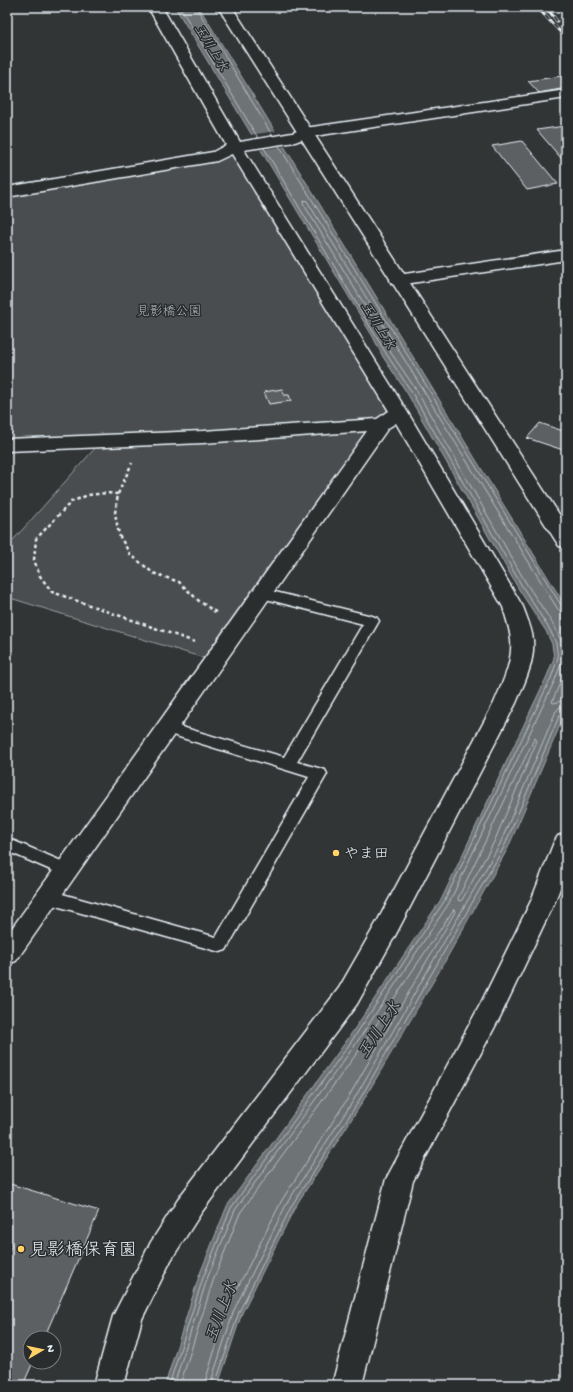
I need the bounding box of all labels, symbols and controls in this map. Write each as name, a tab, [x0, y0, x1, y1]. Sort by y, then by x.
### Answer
water label: 玉川上水	[190, 22, 231, 74]
water label: 玉川上水	[357, 300, 398, 352]
park label: 見影橋公園	[136, 304, 202, 320]
place label: やま田	[344, 846, 389, 864]
marker: やま田	[331, 848, 341, 858]
water label: 玉川上水	[355, 998, 406, 1063]
place label: 見影橋保育園	[29, 1240, 137, 1262]
marker: 見影橋保育園	[16, 1244, 26, 1254]
water label: 玉川上水	[202, 1279, 244, 1346]
north arrow	[22, 1330, 62, 1370]
text: N	[43, 1344, 56, 1353]

